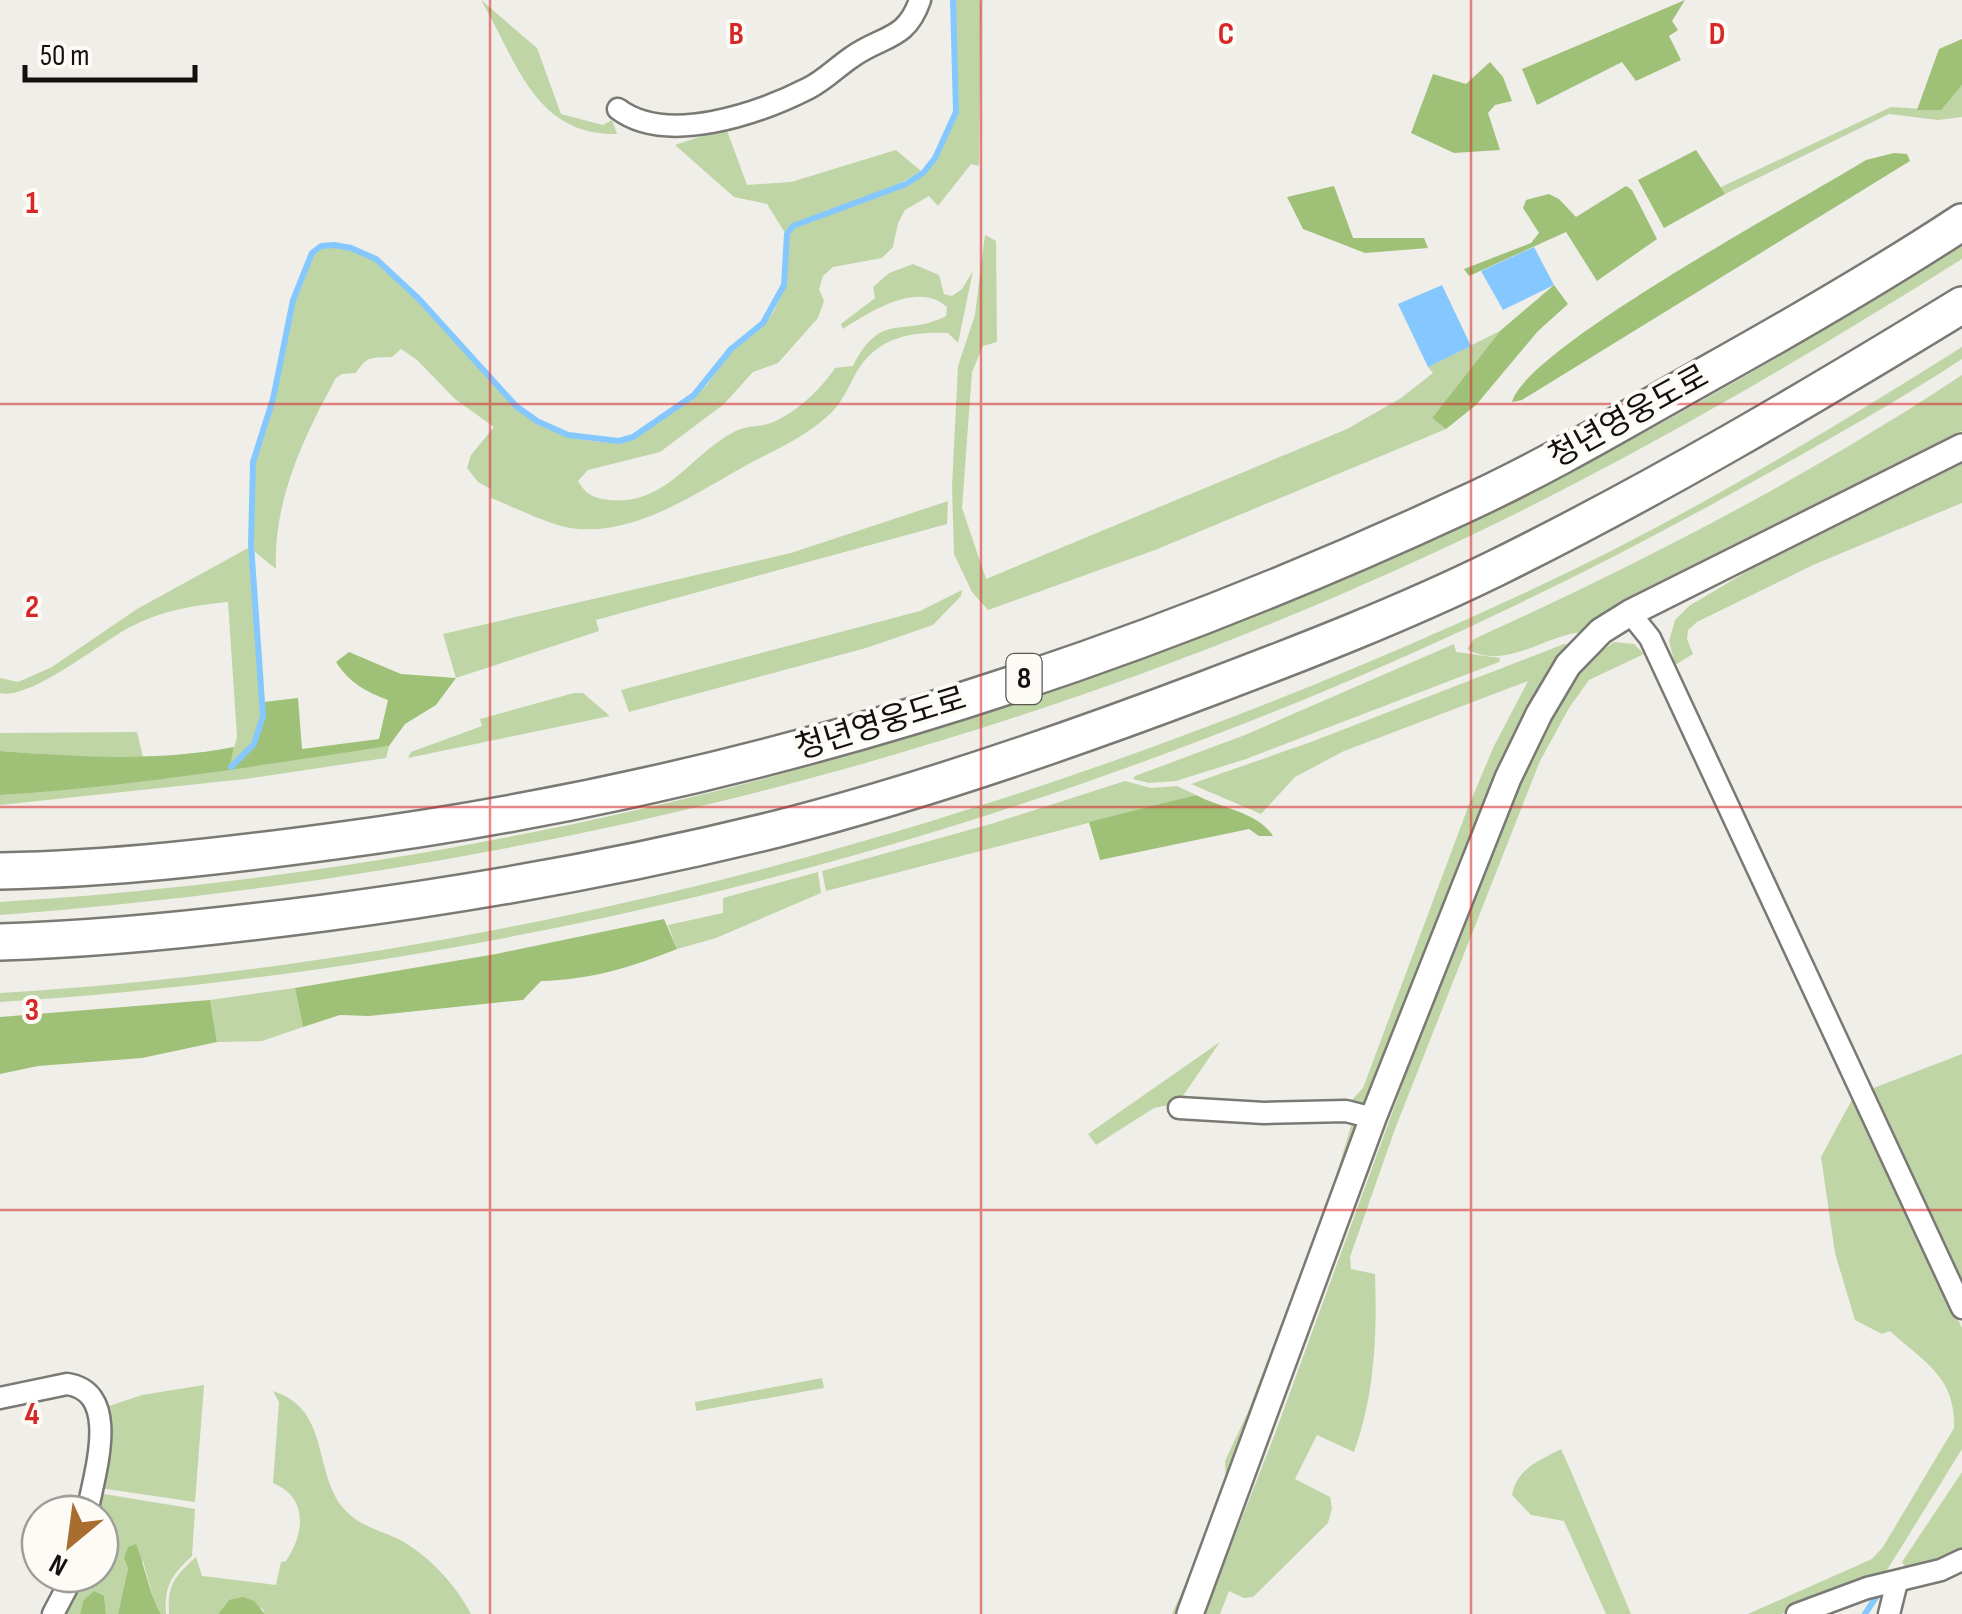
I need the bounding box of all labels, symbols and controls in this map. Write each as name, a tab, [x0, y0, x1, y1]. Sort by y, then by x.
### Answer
text: B	[728, 15, 744, 54]
text: C	[1218, 15, 1234, 54]
text: D	[1709, 15, 1725, 54]
scale bar	[25, 20, 195, 82]
text: 50 m	[40, 38, 89, 74]
text: 1	[26, 184, 39, 223]
street label: 청년영웅도로	[1542, 357, 1716, 477]
text: 2	[25, 588, 39, 627]
road number: 8	[1006, 654, 1042, 704]
street label: 청년영웅도로	[791, 680, 971, 768]
text: 3	[25, 991, 39, 1030]
text: 4	[25, 1395, 40, 1434]
north arrow	[20, 1494, 120, 1594]
text: N	[44, 1546, 73, 1583]

